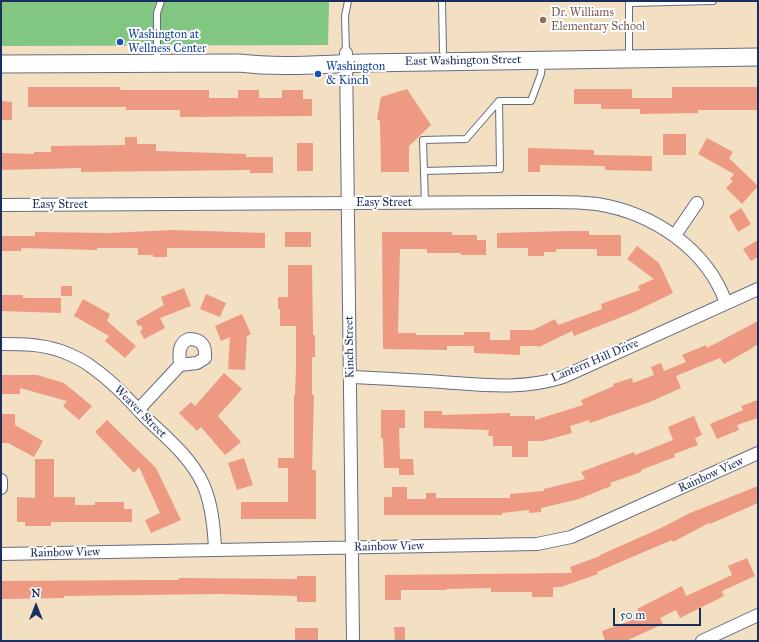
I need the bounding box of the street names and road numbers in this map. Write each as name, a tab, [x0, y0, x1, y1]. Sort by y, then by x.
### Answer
street label: East Washington Street	[405, 53, 521, 69]
street label: Easy Street	[356, 196, 412, 210]
street label: Easy Street	[32, 198, 88, 212]
street label: Kinch Street	[342, 316, 358, 378]
street label: Lantern Hill Drive	[549, 336, 641, 386]
street label: Weaver Street	[111, 383, 169, 441]
street label: Rainbow View	[676, 454, 746, 496]
street label: Rainbow View	[354, 539, 424, 555]
street label: Rainbow View	[30, 545, 100, 561]

